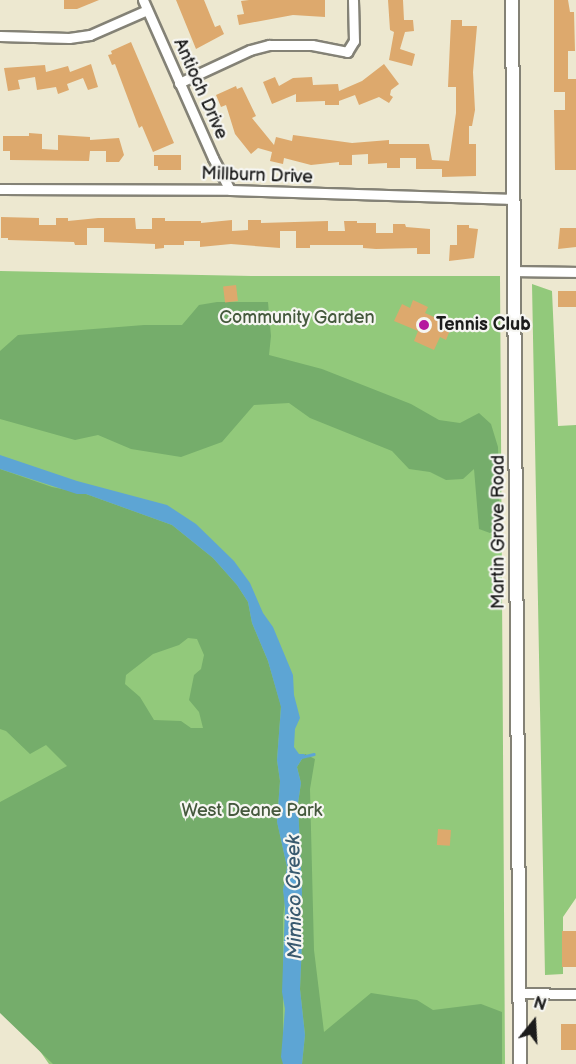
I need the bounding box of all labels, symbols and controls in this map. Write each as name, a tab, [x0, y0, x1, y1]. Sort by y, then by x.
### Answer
street label: Antioch Drive	[168, 35, 232, 143]
street label: Millburn Drive	[201, 163, 313, 189]
park label: Community Garden	[219, 307, 375, 329]
place label: Tennis Club	[436, 314, 531, 336]
marker: Tennis Club	[417, 318, 431, 332]
street label: Martin Grove Road	[488, 455, 510, 609]
park label: West Deane Park	[182, 800, 322, 822]
water label: Mimico Creek	[282, 834, 308, 960]
north arrow	[504, 992, 564, 1052]
text: N	[531, 994, 548, 1015]

